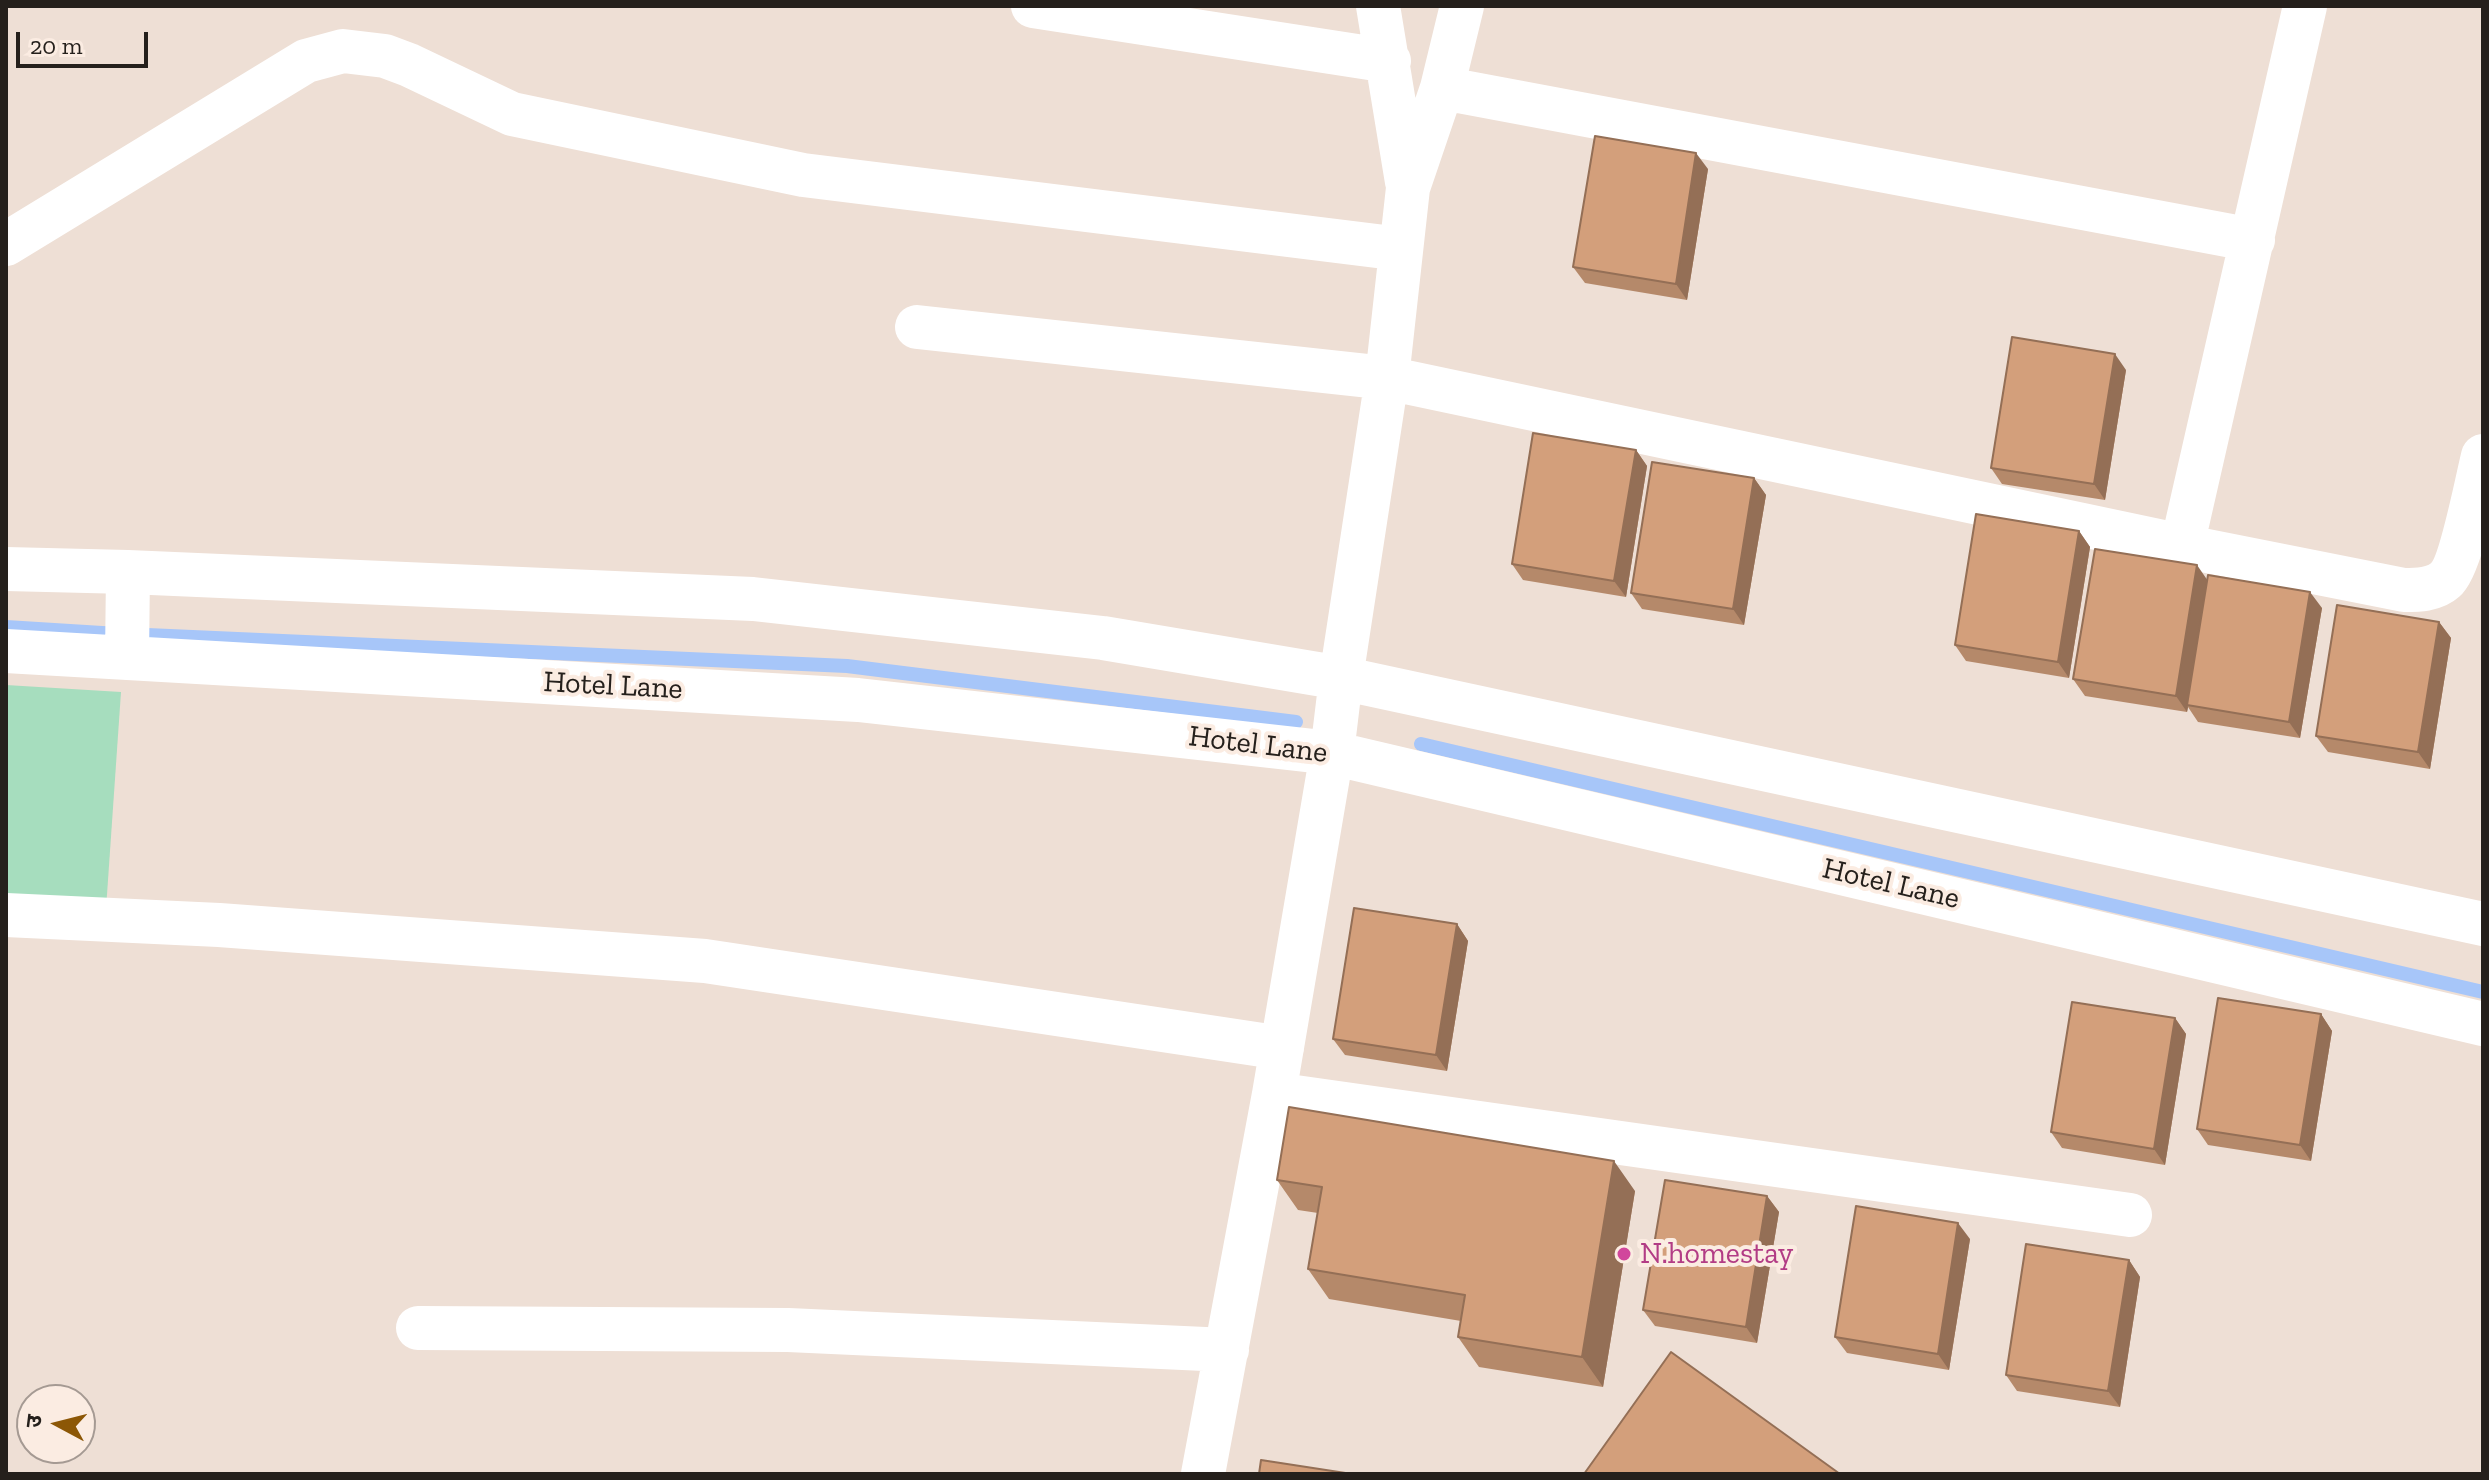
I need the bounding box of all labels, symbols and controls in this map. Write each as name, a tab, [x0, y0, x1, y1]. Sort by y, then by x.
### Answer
scale bar	[20, 16, 152, 66]
text: 20 m	[30, 31, 82, 60]
street label: Hotel Lane	[542, 664, 684, 708]
street label: Hotel Lane	[1187, 719, 1329, 771]
street label: Hotel Lane	[1819, 851, 1963, 917]
place label: N.homestay	[1640, 1236, 1793, 1272]
marker: N.homestay	[1615, 1245, 1633, 1263]
north arrow	[16, 1384, 96, 1464]
text: उ	[19, 1413, 48, 1429]

